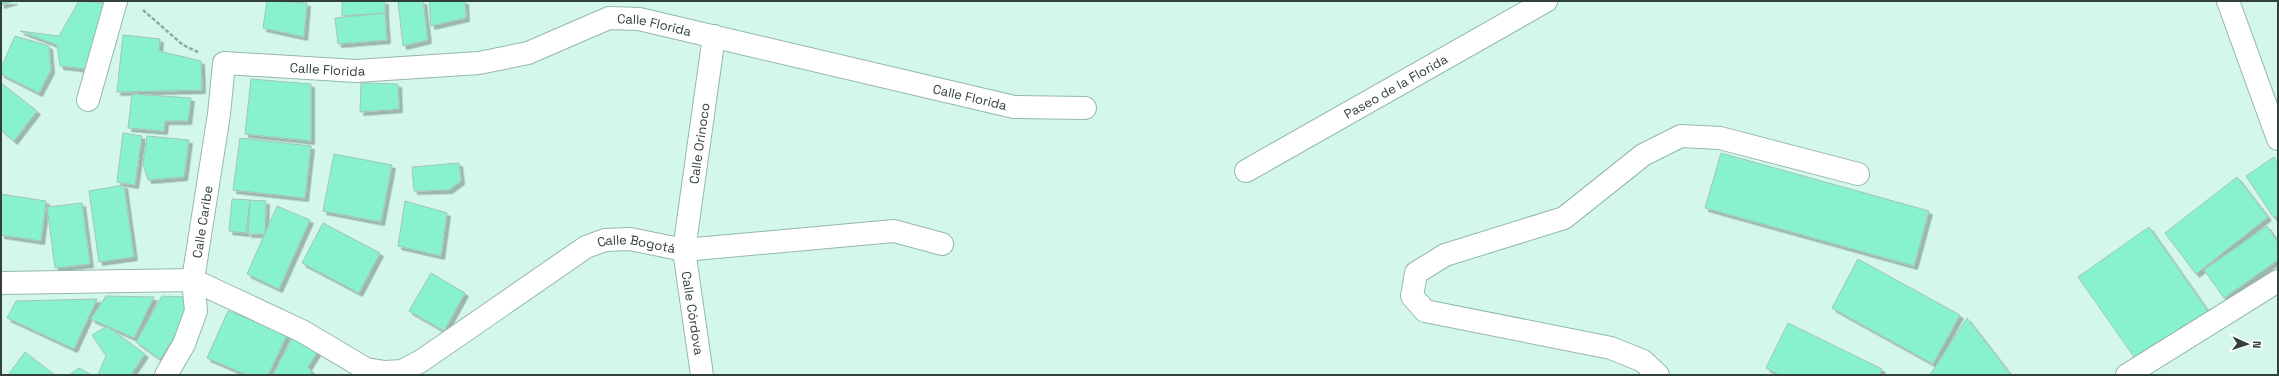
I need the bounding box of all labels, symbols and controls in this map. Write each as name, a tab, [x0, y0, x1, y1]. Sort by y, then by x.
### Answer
street label: Calle Florida	[617, 10, 694, 40]
street label: Paseo de la Florida	[1341, 50, 1451, 123]
street label: Calle Florida	[289, 59, 366, 80]
street label: Calle Florida	[931, 80, 1009, 114]
street label: Calle Orinoco	[685, 102, 714, 185]
street label: Calle Caribe	[189, 184, 217, 259]
street label: Calle Bogotá	[595, 231, 678, 257]
street label: Calle Córdova	[677, 270, 708, 357]
north arrow	[2227, 324, 2267, 364]
text: N	[2250, 340, 2264, 349]

